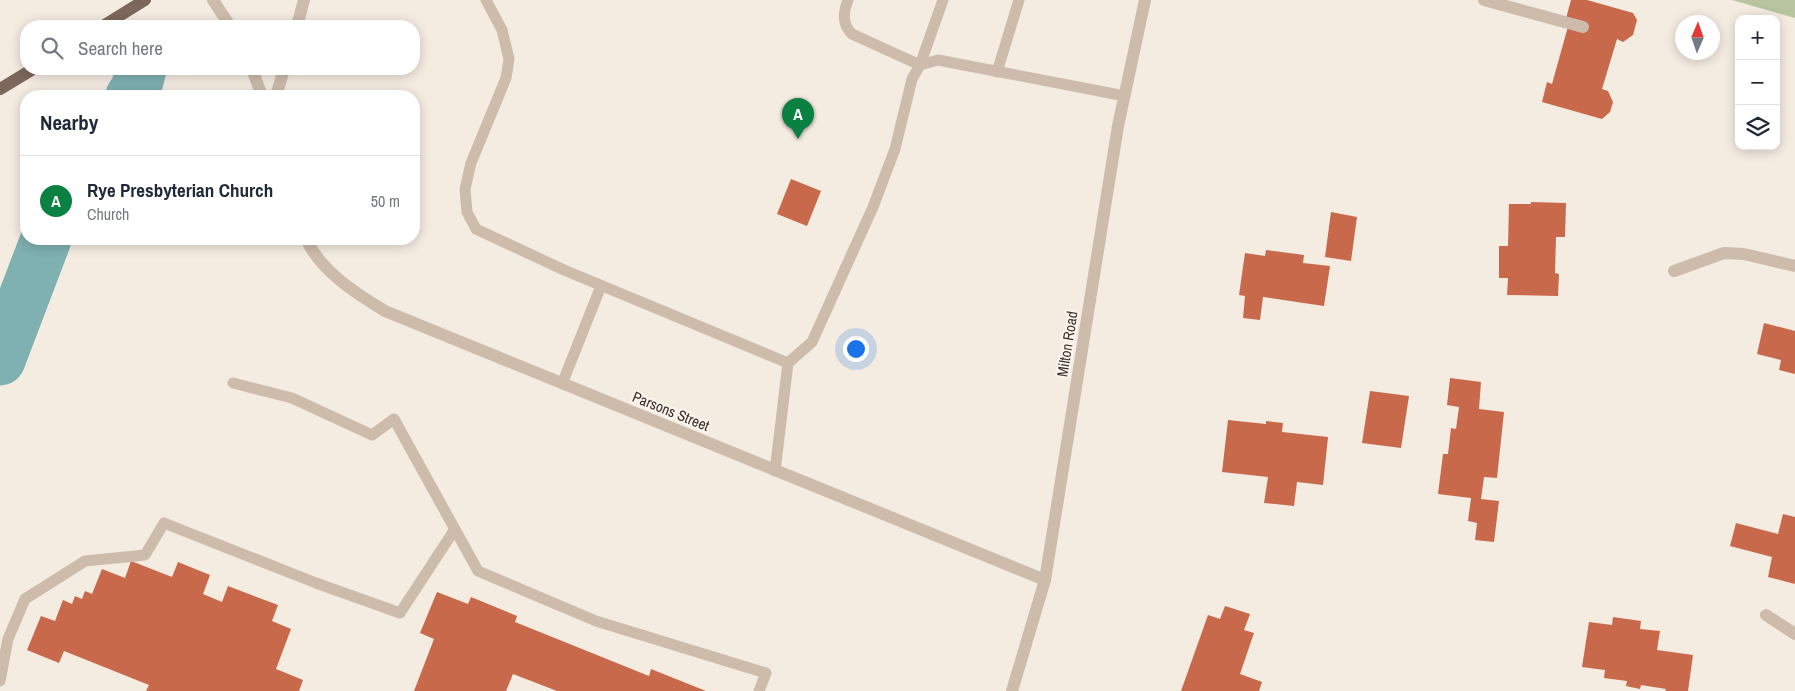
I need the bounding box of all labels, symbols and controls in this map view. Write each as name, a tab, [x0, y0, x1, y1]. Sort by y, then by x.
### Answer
north arrow	[1675, 15, 1720, 60]
map controls	[1735, 15, 1780, 150]
button: +	[1735, 15, 1780, 60]
search box	[20, 20, 420, 75]
icon: search	[38, 34, 66, 62]
text: Search here	[78, 35, 163, 61]
button: −	[1735, 60, 1780, 105]
pin: A	[782, 98, 814, 139]
button: layers	[1735, 105, 1780, 150]
text: Nearby	[40, 108, 98, 137]
text: Rye Presbyterian Church	[87, 177, 273, 203]
text: A	[51, 190, 61, 212]
text: 50 m	[371, 190, 400, 212]
text: Church	[87, 203, 129, 225]
street label: Milton Road	[1051, 310, 1083, 378]
your location	[843, 336, 869, 362]
street label: Parsons Street	[629, 386, 713, 436]

